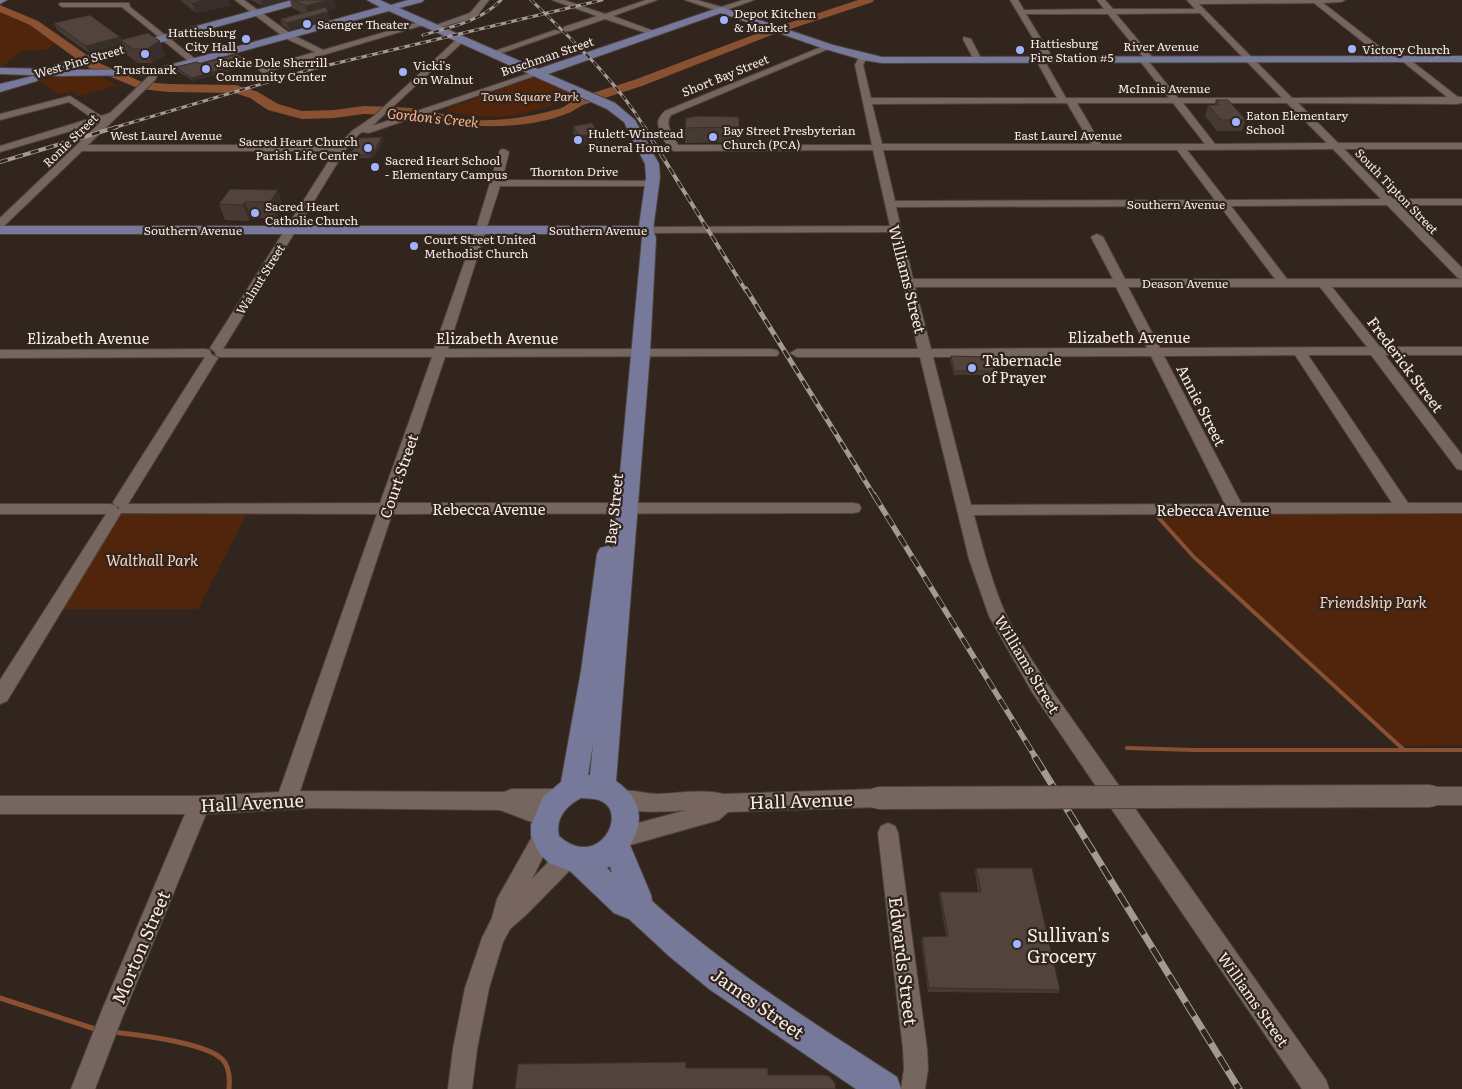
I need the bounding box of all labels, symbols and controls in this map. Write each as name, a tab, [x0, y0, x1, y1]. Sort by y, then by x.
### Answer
place label: Depot Kitchen & Market	[734, 4, 816, 36]
marker: Depot Kitchen & Market	[718, 14, 730, 26]
place label: Saenger Theater	[317, 15, 409, 33]
marker: Saenger Theater	[301, 18, 313, 30]
place label: Hattiesburg City Hall	[168, 23, 236, 55]
street label: Buschman Street	[498, 32, 596, 80]
marker: Hattiesburg City Hall	[240, 33, 252, 45]
place label: Hattiesburg Fire Station #5	[1030, 34, 1114, 66]
street label: River Avenue	[1123, 37, 1199, 55]
street label: West Pine Street	[32, 40, 126, 82]
place label: Victory Church	[1362, 40, 1450, 58]
marker: Victory Church	[1346, 43, 1358, 55]
marker: Hattiesburg Fire Station #5	[1014, 44, 1026, 56]
marker: Trustmark	[139, 48, 151, 60]
street label: Short Bay Street	[679, 49, 771, 101]
place label: Jackie Dole Sherrill Community Center	[216, 53, 328, 85]
place label: Vicki's on Walnut	[413, 56, 474, 88]
place label: Trustmark	[114, 60, 177, 78]
marker: Jackie Dole Sherrill Community Center	[200, 63, 212, 75]
marker: Vicki's on Walnut	[397, 66, 409, 78]
street label: McInnis Avenue	[1118, 79, 1210, 97]
park label: Town Square Park	[481, 87, 579, 105]
water label: Gordon's Creek	[386, 102, 480, 132]
place label: Eaton Elementary School	[1246, 106, 1348, 138]
street label: Ronie Street	[39, 109, 102, 171]
marker: Eaton Elementary School	[1230, 116, 1242, 128]
place label: Bay Street Presbyterian Church (PCA)	[723, 121, 856, 153]
place label: Hulett-Winstead Funeral Home	[588, 124, 684, 156]
street label: West Laurel Avenue	[110, 126, 222, 144]
street label: East Laurel Avenue	[1014, 126, 1122, 144]
marker: Bay Street Presbyterian Church (PCA)	[707, 131, 719, 143]
place label: Sacred Heart Church Parish Life Center	[239, 132, 358, 164]
marker: Hulett-Winstead Funeral Home	[572, 134, 584, 146]
marker: Sacred Heart Church Parish Life Center	[362, 142, 374, 154]
street label: South Tipton Street	[1351, 144, 1443, 238]
place label: Sacred Heart School - Elementary Campus	[385, 151, 508, 183]
marker: Sacred Heart School - Elementary Campus	[369, 161, 381, 173]
street label: Thornton Drive	[530, 162, 618, 180]
street label: Southern Avenue	[1127, 195, 1225, 213]
place label: Sacred Heart Catholic Church	[265, 197, 358, 229]
marker: Sacred Heart Catholic Church	[249, 207, 261, 219]
street label: Southern Avenue	[144, 221, 242, 239]
street label: Southern Avenue	[549, 221, 647, 239]
street label: Williams Street	[883, 222, 933, 336]
place label: Court Street United Methodist Church	[424, 230, 537, 262]
street label: Walnut Street	[231, 240, 289, 318]
marker: Court Street United Methodist Church	[408, 240, 420, 252]
street label: Deason Avenue	[1142, 274, 1228, 292]
street label: Frederick Street	[1362, 311, 1450, 417]
street label: Elizabeth Avenue	[1068, 325, 1191, 348]
street label: Elizabeth Avenue	[27, 326, 150, 349]
street label: Elizabeth Avenue	[436, 326, 559, 349]
place label: Tabernacle of Prayer	[982, 348, 1062, 388]
street label: Annie Street	[1172, 360, 1232, 450]
marker: Tabernacle of Prayer	[966, 362, 978, 374]
street label: Court Street	[373, 431, 423, 521]
street label: Bay Street	[598, 472, 628, 546]
street label: Rebecca Avenue	[432, 497, 546, 520]
street label: Rebecca Avenue	[1156, 498, 1270, 521]
park label: Walthall Park	[106, 548, 199, 571]
park label: Friendship Park	[1319, 590, 1428, 613]
street label: Williams Street	[990, 610, 1066, 718]
street label: Hall Avenue	[749, 785, 853, 815]
street label: Hall Avenue	[200, 786, 304, 818]
street label: Morton Street	[104, 885, 176, 1008]
street label: Edwards Street	[883, 895, 925, 1028]
place label: Sullivan's Grocery	[1027, 921, 1109, 969]
marker: Sullivan's Grocery	[1011, 938, 1023, 950]
street label: Williams Street	[1213, 947, 1295, 1051]
street label: James Street	[706, 961, 811, 1046]

